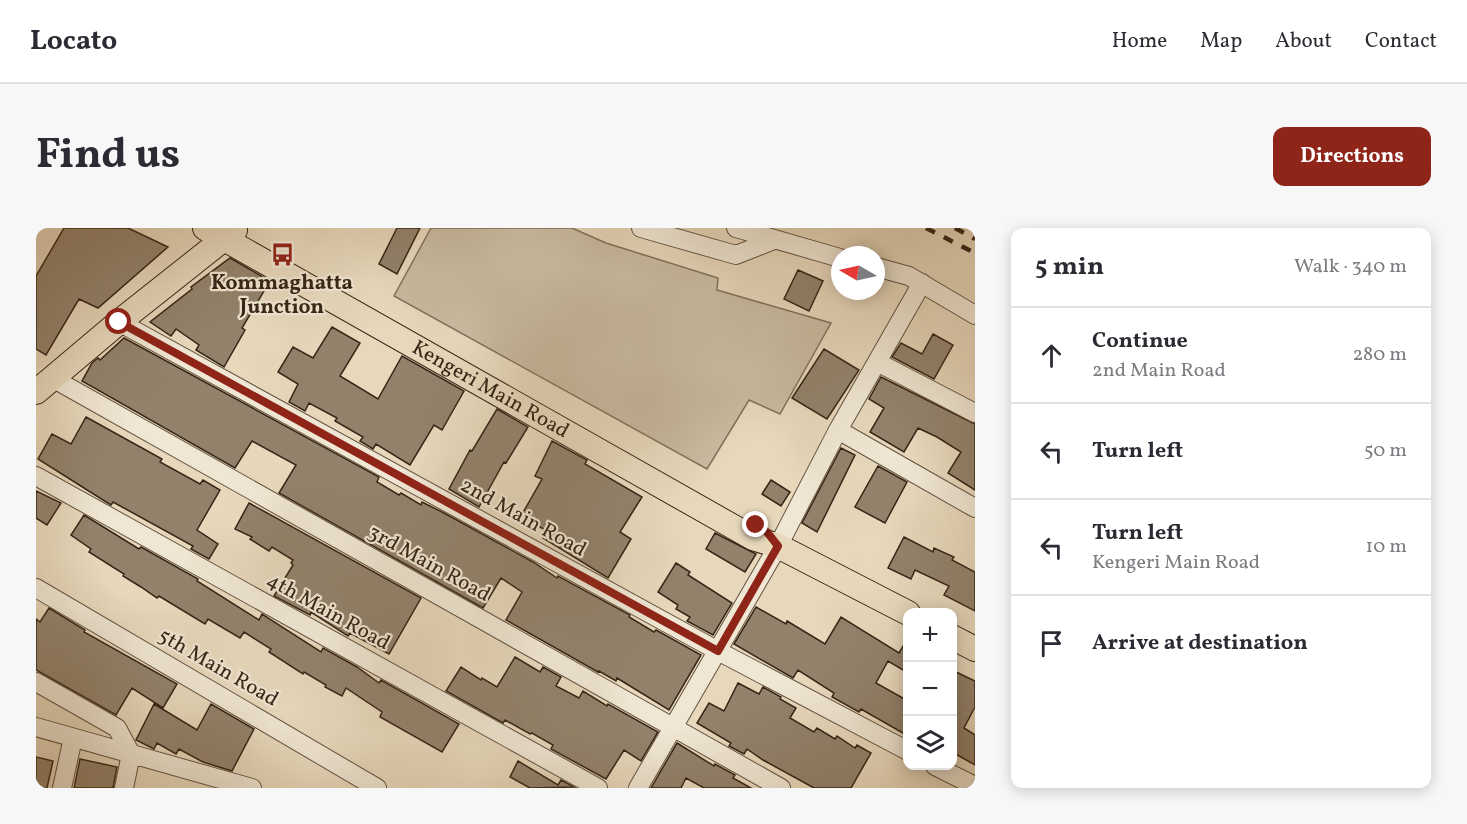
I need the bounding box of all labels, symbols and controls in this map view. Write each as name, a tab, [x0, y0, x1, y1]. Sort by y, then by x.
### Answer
text: Locato	[30, 22, 117, 61]
text: Home	[1112, 27, 1167, 56]
text: Map	[1200, 27, 1242, 56]
text: About	[1275, 27, 1332, 56]
text: Contact	[1365, 27, 1437, 56]
text: Find us	[36, 127, 180, 186]
button: Directions	[1273, 127, 1431, 186]
bus stop icon: Kommaghatta Junction	[269, 242, 295, 268]
north arrow	[831, 246, 885, 300]
text: 5 min	[1035, 249, 1104, 285]
text: Walk · 340 m	[1294, 253, 1407, 281]
place label: Kommaghatta Junction	[211, 269, 353, 322]
route start	[105, 308, 131, 334]
text: Continue	[1092, 326, 1188, 357]
street label: Kengeri Main Road	[407, 333, 574, 446]
icon: ahead	[1035, 339, 1068, 372]
text: 280 m	[1352, 341, 1407, 369]
text: 2nd Main Road	[1092, 357, 1226, 385]
icon: left	[1035, 435, 1068, 468]
text: Turn left	[1092, 436, 1183, 467]
text: 50 m	[1364, 437, 1407, 465]
street label: 2nd Main Road	[455, 471, 591, 565]
route end	[742, 511, 768, 537]
street label: 3rd Main Road	[362, 518, 496, 610]
text: Turn left	[1092, 518, 1183, 549]
icon: left	[1035, 531, 1068, 564]
text: 10 m	[1366, 533, 1407, 561]
text: Kengeri Main Road	[1092, 549, 1260, 577]
street label: 4th Main Road	[261, 566, 395, 658]
map controls	[903, 608, 957, 770]
button: +	[903, 608, 957, 662]
street label: 5th Main Road	[152, 622, 284, 714]
icon: arrive	[1035, 627, 1068, 660]
text: Arrive at destination	[1092, 628, 1308, 659]
button: −	[903, 662, 957, 716]
button: layers	[903, 716, 957, 770]

